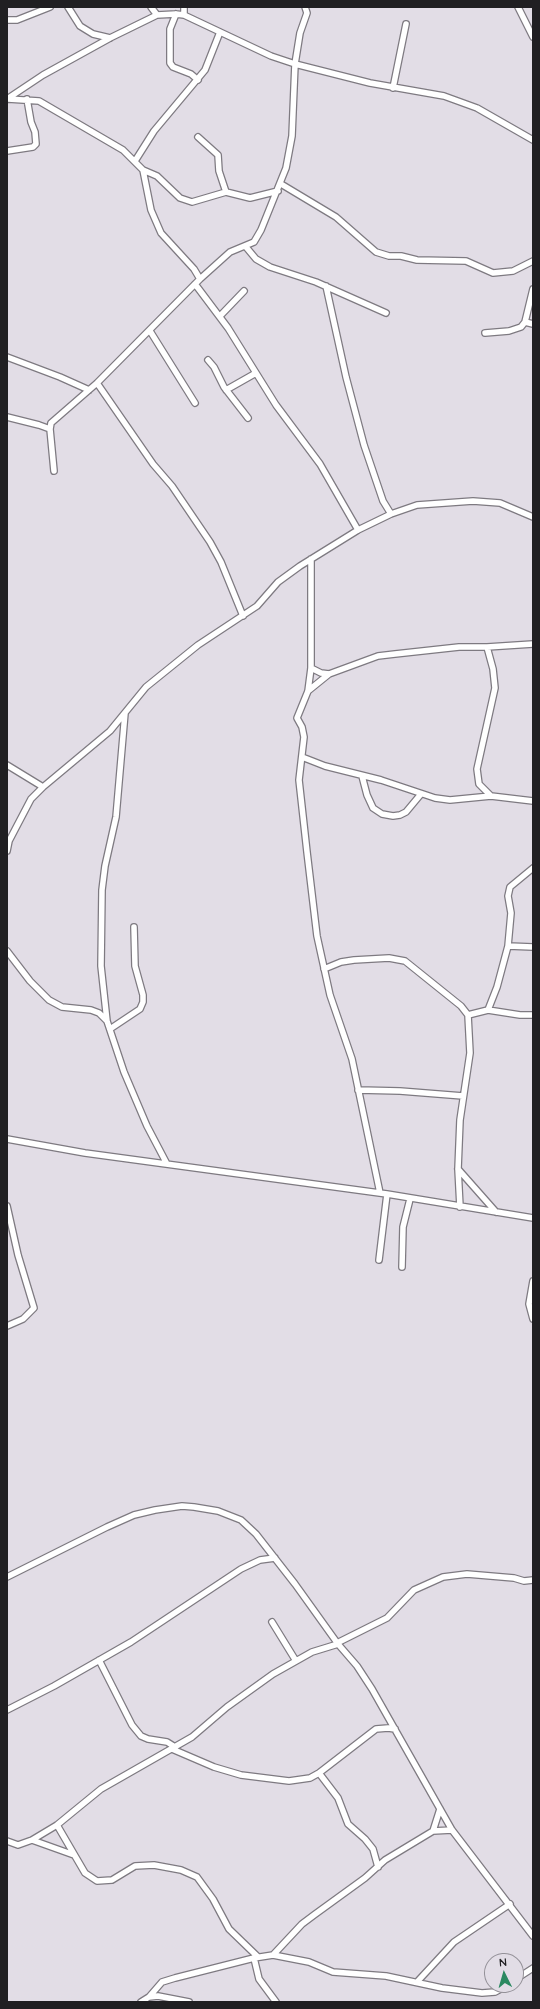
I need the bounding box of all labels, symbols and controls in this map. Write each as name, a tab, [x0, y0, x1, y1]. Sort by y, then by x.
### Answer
north arrow	[484, 1953, 524, 1993]
text: N	[498, 1955, 508, 1969]

